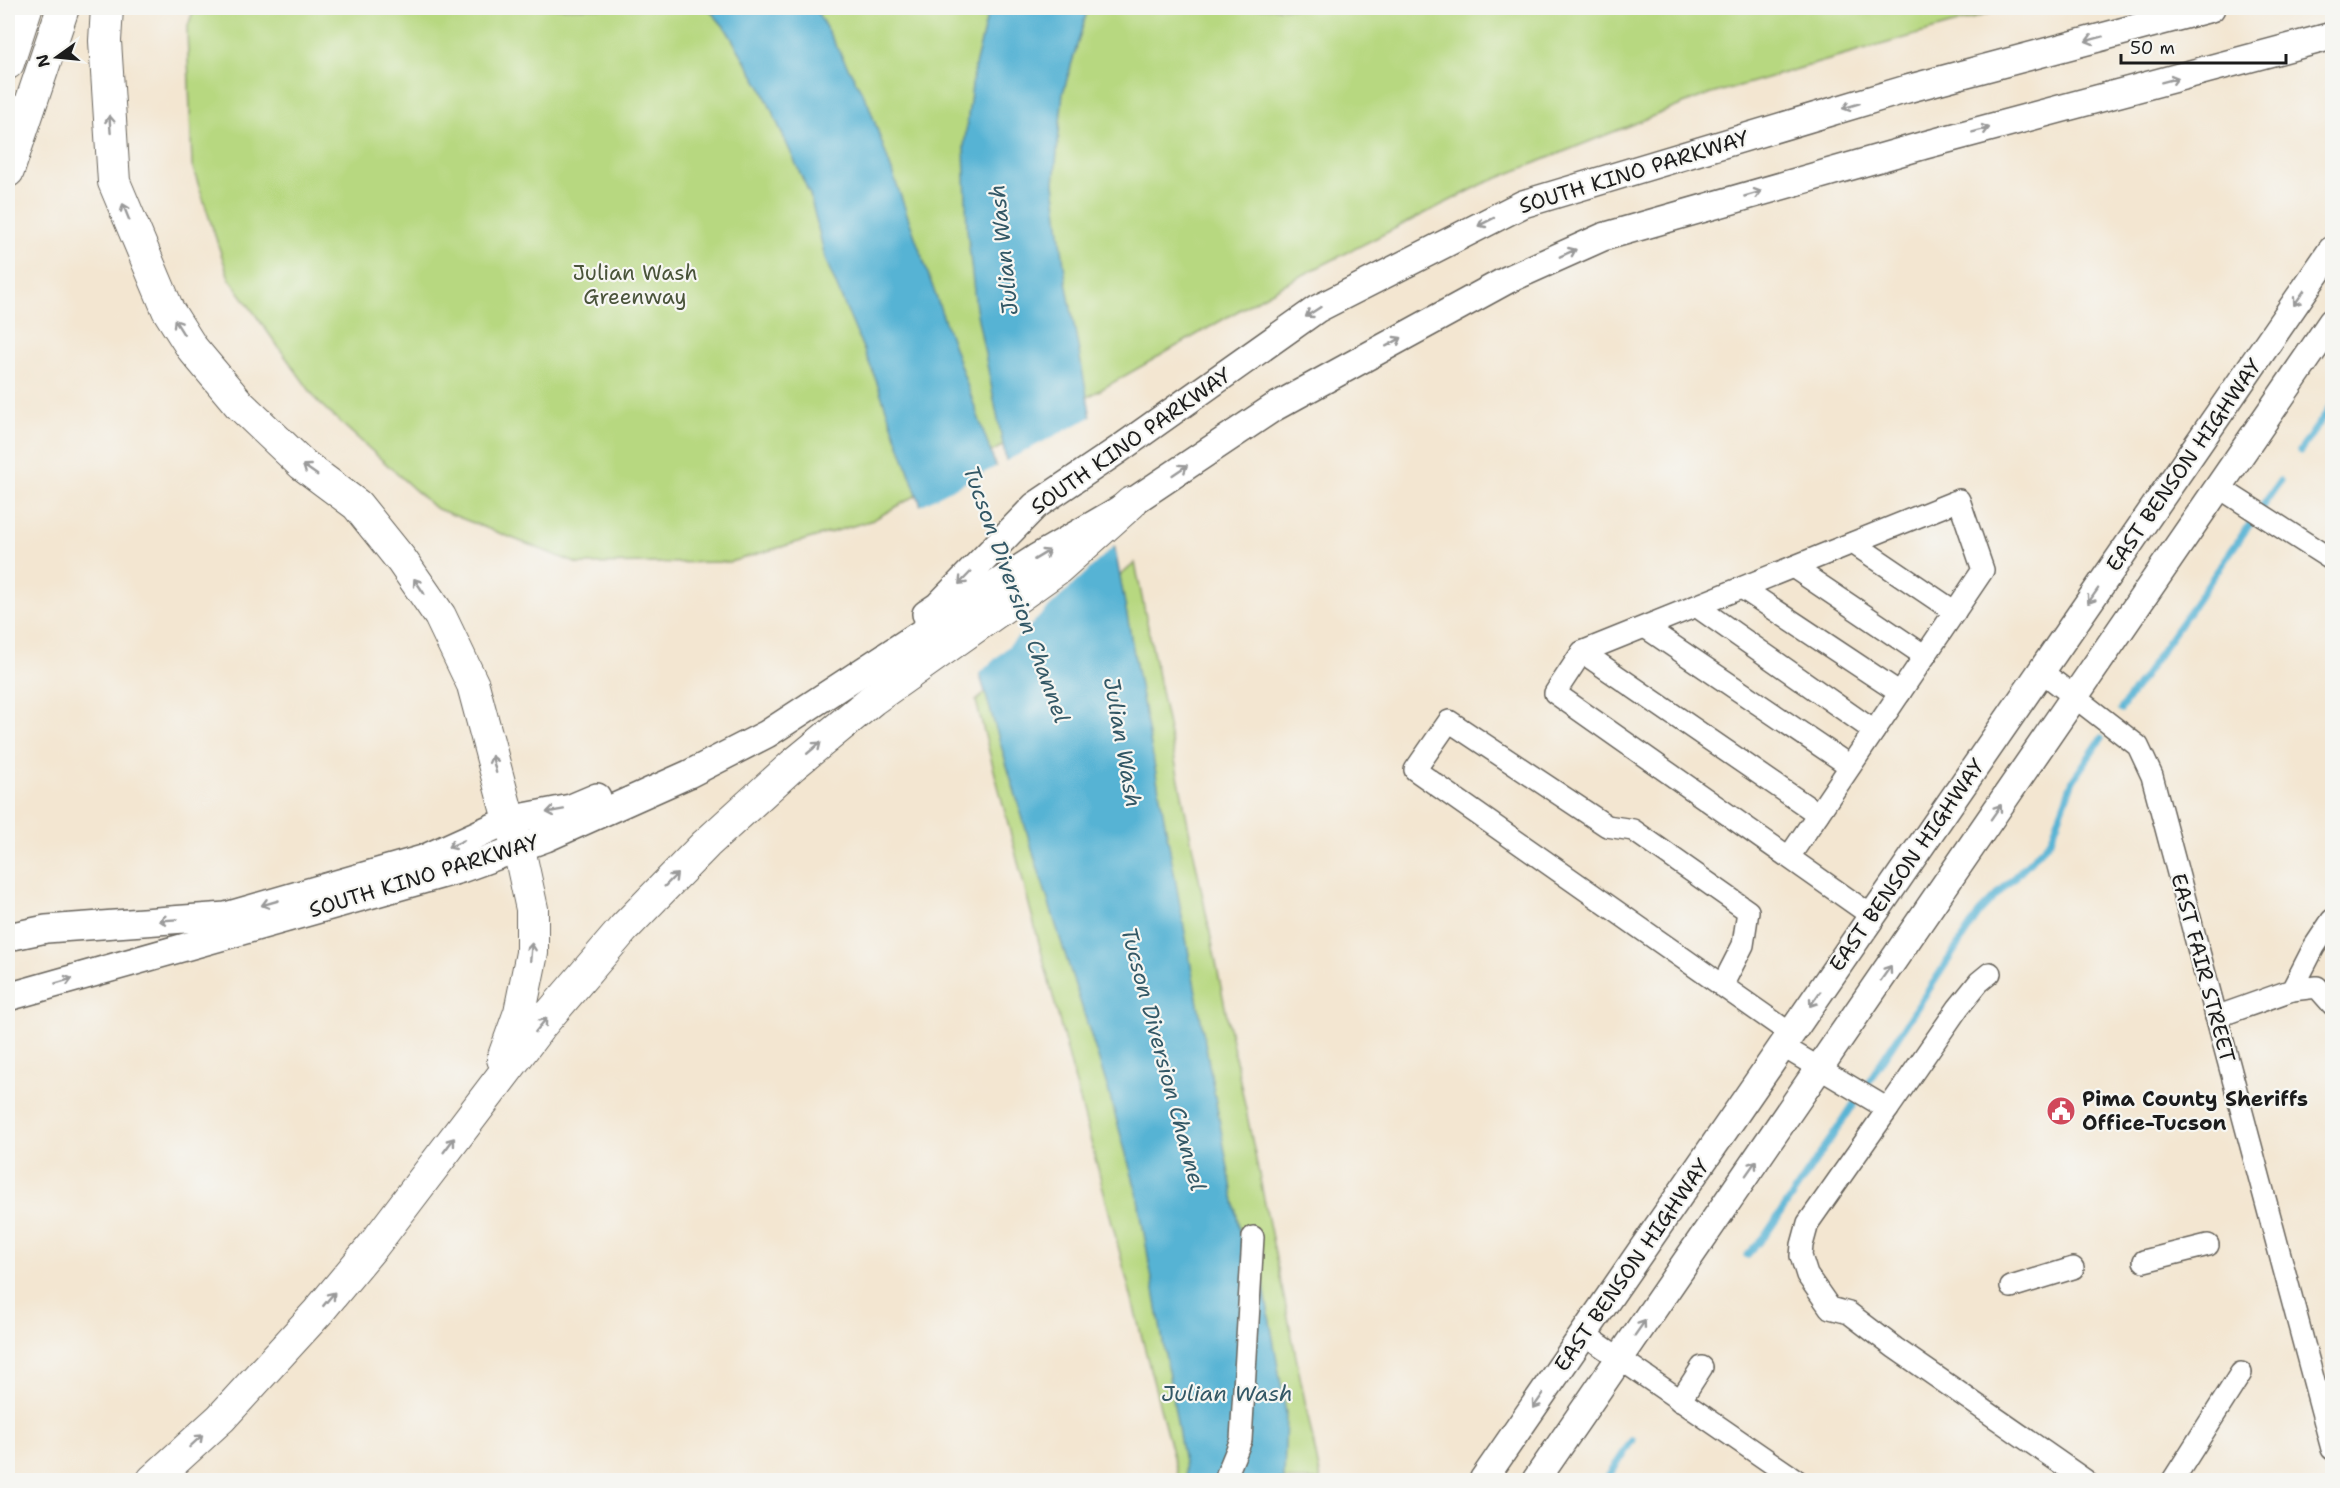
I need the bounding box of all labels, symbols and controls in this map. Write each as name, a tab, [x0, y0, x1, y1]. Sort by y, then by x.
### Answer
north arrow	[27, 27, 87, 87]
scale bar	[2121, 27, 2286, 65]
one-way arrow	[2085, 34, 2104, 45]
text: 50 m	[2130, 36, 2175, 60]
text: N	[31, 52, 55, 70]
one-way arrow	[2160, 74, 2179, 85]
one-way arrow	[1842, 101, 1861, 112]
one-way arrow	[105, 114, 116, 134]
street label: SOUTH KINO PARKWAY	[1516, 124, 1753, 220]
one-way arrow	[1971, 124, 1990, 136]
water label: Julian Wash	[982, 183, 1025, 317]
one-way arrow	[1743, 188, 1762, 200]
one-way arrow	[120, 204, 131, 222]
one-way arrow	[1477, 217, 1495, 229]
one-way arrow	[1558, 247, 1576, 258]
park label: Julian Wash Greenway	[572, 259, 698, 311]
one-way arrow	[2293, 289, 2305, 305]
one-way arrow	[1305, 306, 1322, 318]
one-way arrow	[172, 319, 184, 336]
one-way arrow	[1385, 335, 1402, 347]
street label: EAST BENSON HIGHWAY	[2100, 353, 2268, 577]
street label: SOUTH KINO PARKWAY	[1025, 361, 1237, 521]
water label: Tucson Diversion Channel	[956, 461, 1077, 727]
one-way arrow	[302, 464, 319, 476]
one-way arrow	[1171, 464, 1187, 476]
one-way arrow	[1033, 549, 1050, 561]
one-way arrow	[958, 571, 972, 586]
one-way arrow	[413, 578, 425, 594]
one-way arrow	[2087, 588, 2099, 604]
water label: Julian Wash	[1097, 675, 1148, 809]
one-way arrow	[806, 741, 821, 755]
street label: EAST BENSON HIGHWAY	[1823, 753, 1991, 977]
one-way arrow	[488, 755, 500, 774]
one-way arrow	[1990, 805, 2002, 821]
one-way arrow	[546, 806, 566, 817]
street label: SOUTH KINO PARKWAY	[306, 828, 543, 924]
one-way arrow	[447, 839, 465, 851]
street label: EAST FAIR STREET	[2164, 870, 2242, 1066]
one-way arrow	[663, 872, 678, 887]
one-way arrow	[261, 898, 280, 910]
one-way arrow	[158, 915, 178, 926]
water label: Tucson Diversion Channel	[1114, 924, 1213, 1194]
one-way arrow	[526, 942, 537, 962]
one-way arrow	[1879, 964, 1892, 981]
one-way arrow	[54, 975, 73, 986]
one-way arrow	[1809, 990, 1821, 1006]
one-way arrow	[534, 1018, 548, 1033]
place label: Pima County Sheriffs Office-Tucson	[2082, 1085, 2308, 1137]
public building icon: Pima County Sheriffs Office-Tucson	[2045, 1095, 2077, 1127]
one-way arrow	[442, 1137, 455, 1153]
street label: EAST BENSON HIGHWAY	[1548, 1153, 1716, 1377]
one-way arrow	[1745, 1160, 1757, 1176]
one-way arrow	[323, 1291, 336, 1307]
one-way arrow	[1634, 1321, 1646, 1337]
water label: Julian Wash	[1161, 1379, 1293, 1408]
one-way arrow	[1532, 1393, 1544, 1409]
one-way arrow	[188, 1434, 203, 1448]

